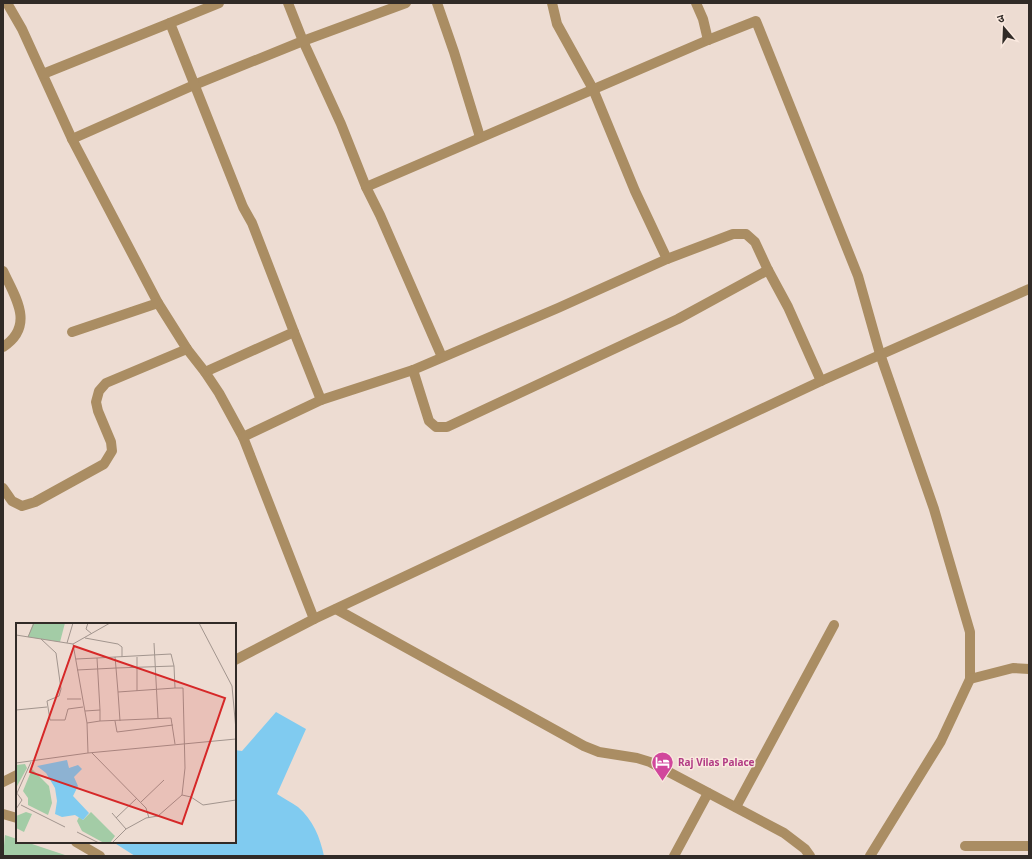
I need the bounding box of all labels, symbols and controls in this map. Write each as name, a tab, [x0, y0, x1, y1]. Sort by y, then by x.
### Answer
north arrow	[984, 8, 1024, 48]
text: उ	[995, 10, 1007, 26]
inset map	[16, 623, 236, 843]
hotel icon: Raj Vilas Palace	[650, 749, 676, 782]
place label: Raj Vilas Palace	[678, 755, 755, 769]

